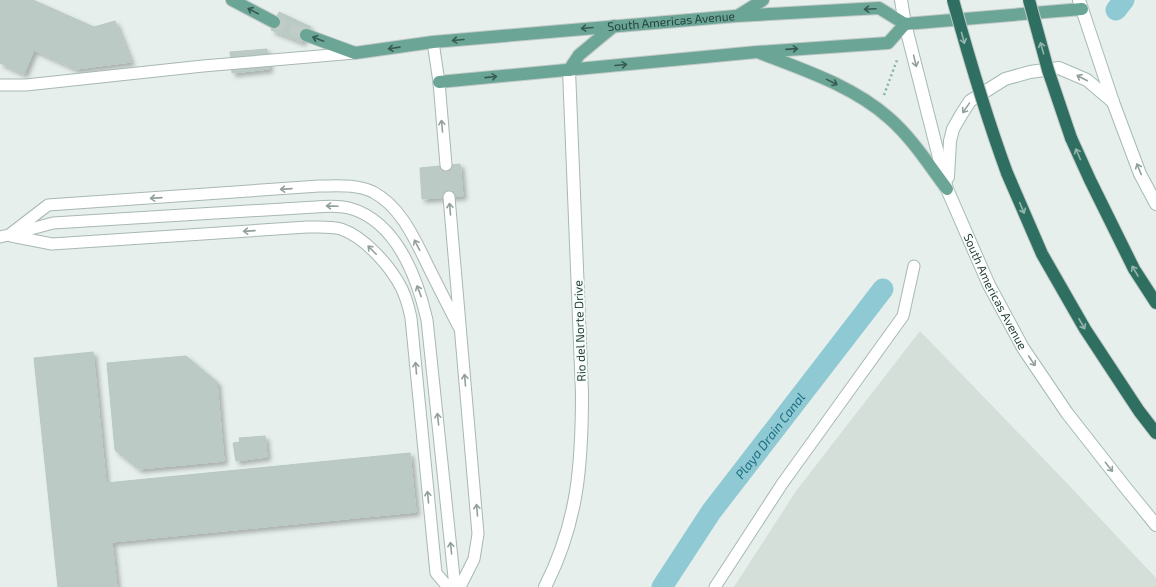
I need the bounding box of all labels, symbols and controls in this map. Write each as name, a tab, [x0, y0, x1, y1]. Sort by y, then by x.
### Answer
one-way arrow	[864, 5, 877, 12]
one-way arrow	[247, 7, 259, 14]
street label: South Americas Avenue	[607, 8, 735, 33]
one-way arrow	[581, 25, 594, 32]
one-way arrow	[960, 31, 967, 44]
one-way arrow	[312, 35, 324, 43]
one-way arrow	[452, 36, 465, 44]
one-way arrow	[1038, 41, 1045, 54]
one-way arrow	[388, 44, 401, 52]
one-way arrow	[785, 46, 798, 53]
one-way arrow	[911, 55, 919, 68]
one-way arrow	[614, 61, 627, 68]
one-way arrow	[484, 73, 497, 81]
one-way arrow	[1076, 74, 1088, 82]
one-way arrow	[825, 79, 837, 86]
one-way arrow	[962, 102, 970, 113]
one-way arrow	[439, 120, 446, 133]
one-way arrow	[1074, 148, 1081, 160]
one-way arrow	[1134, 164, 1142, 176]
one-way arrow	[280, 185, 293, 192]
one-way arrow	[150, 194, 163, 201]
one-way arrow	[1019, 202, 1027, 214]
one-way arrow	[326, 203, 339, 210]
one-way arrow	[446, 203, 453, 216]
one-way arrow	[243, 227, 256, 234]
street label: South Americas Avenue	[961, 231, 1030, 352]
one-way arrow	[413, 239, 420, 251]
one-way arrow	[367, 245, 377, 255]
one-way arrow	[1131, 265, 1139, 277]
street label: Rio del Norte Drive	[570, 280, 588, 382]
one-way arrow	[415, 285, 423, 297]
one-way arrow	[1079, 318, 1087, 330]
one-way arrow	[1028, 356, 1037, 367]
one-way arrow	[413, 362, 420, 375]
one-way arrow	[461, 374, 469, 387]
water label: Playa Drain Canal	[732, 389, 808, 482]
one-way arrow	[434, 413, 442, 426]
one-way arrow	[1104, 461, 1113, 472]
one-way arrow	[425, 491, 432, 504]
one-way arrow	[473, 504, 481, 517]
one-way arrow	[447, 542, 454, 555]

